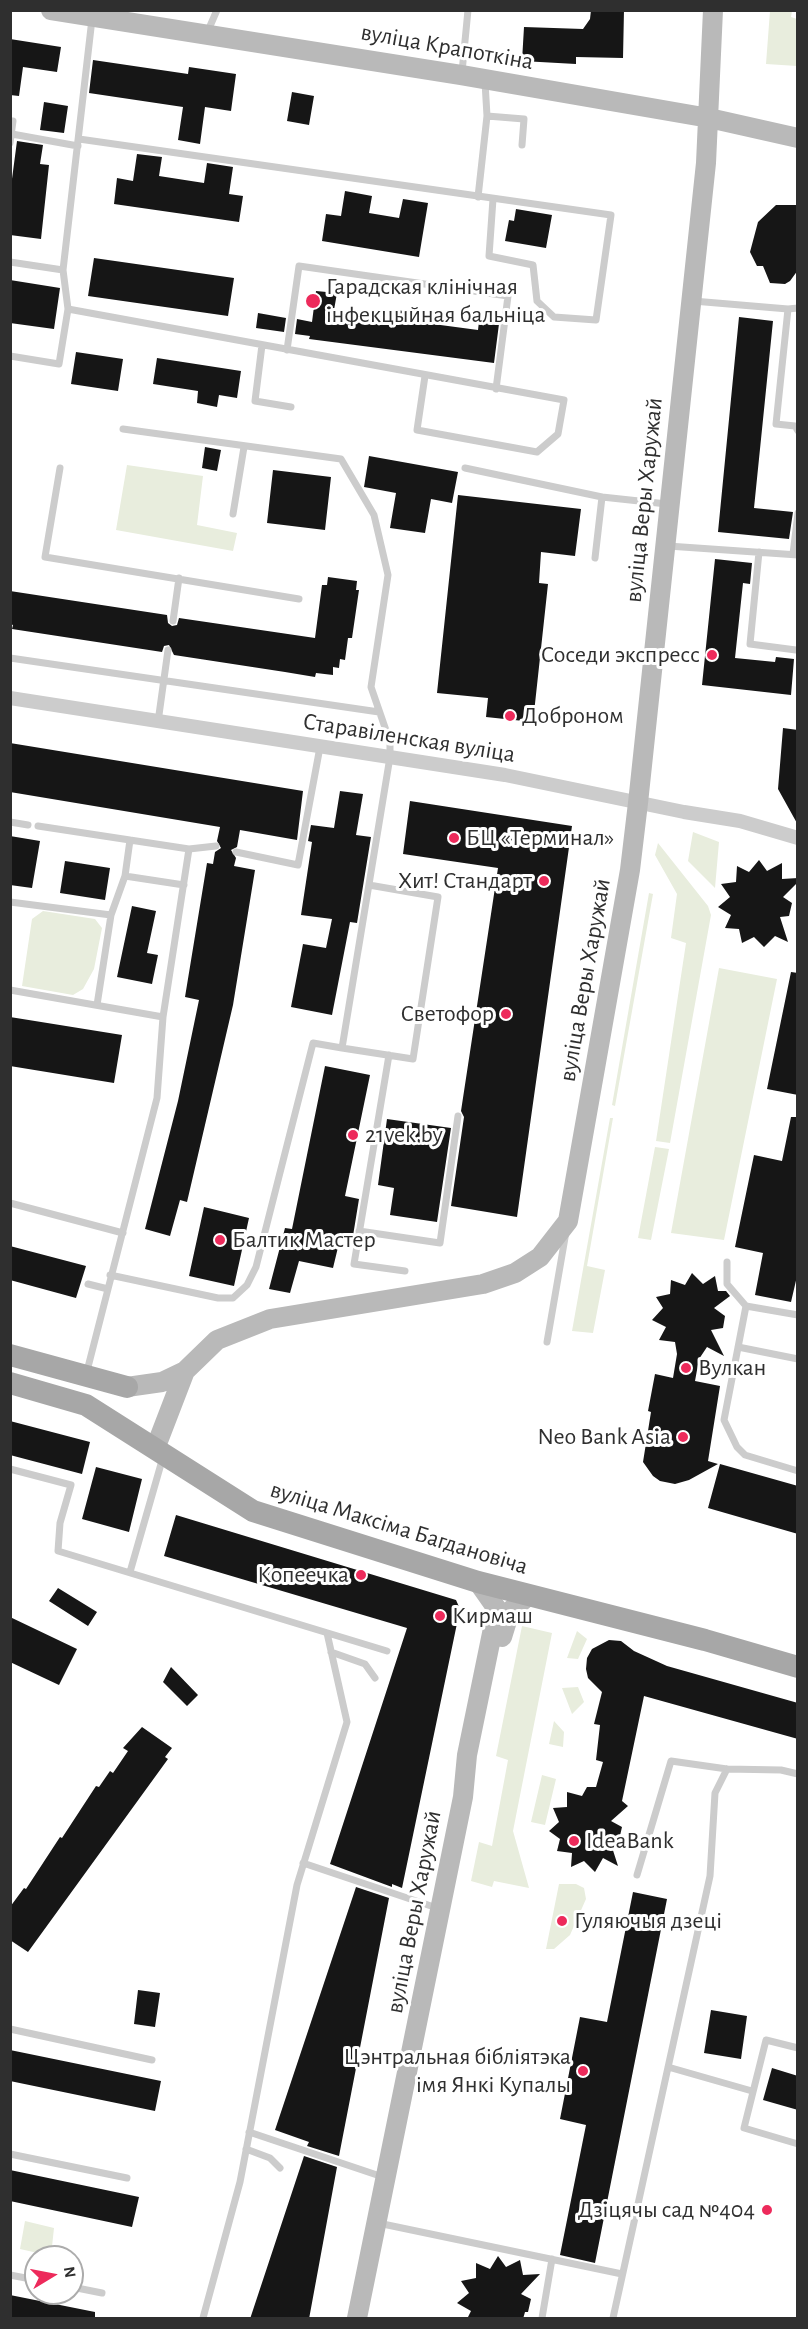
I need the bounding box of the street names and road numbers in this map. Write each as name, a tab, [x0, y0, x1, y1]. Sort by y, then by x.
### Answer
street label: вуліца Крапоткіна	[358, 18, 536, 76]
street label: вуліца Веры Харужай	[619, 396, 669, 604]
street label: Старавіленская вуліца	[301, 707, 517, 769]
street label: вуліца Веры Харужай	[553, 876, 617, 1084]
street label: вуліца Максіма Багдановіча	[267, 1475, 531, 1581]
street label: вуліца Веры Харужай	[380, 1808, 448, 2016]

